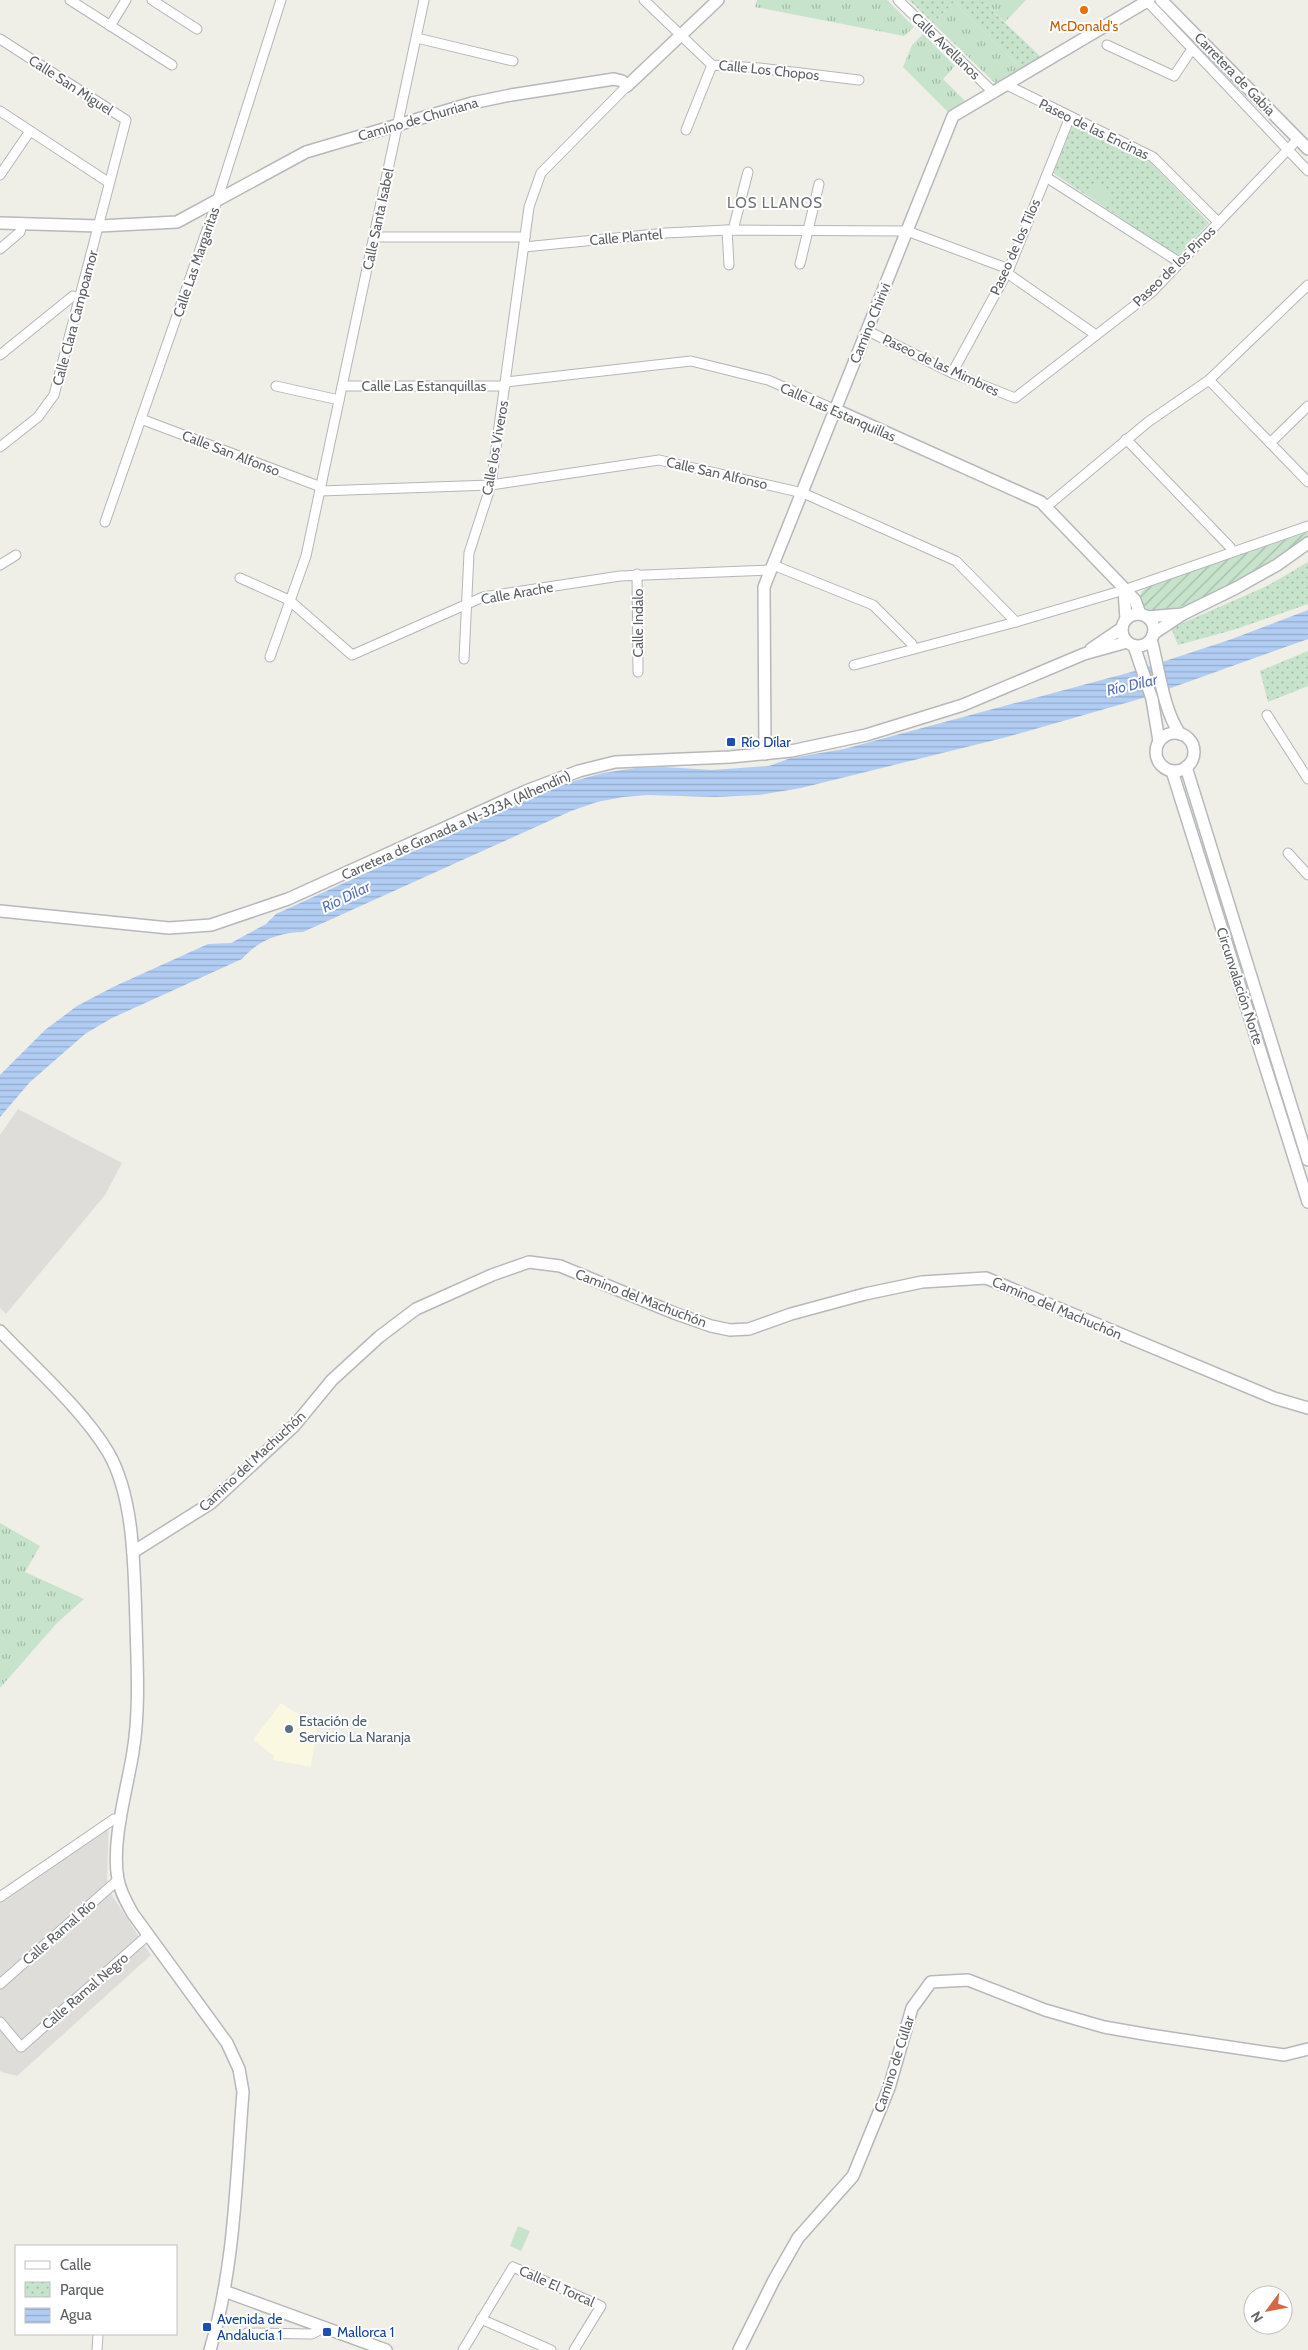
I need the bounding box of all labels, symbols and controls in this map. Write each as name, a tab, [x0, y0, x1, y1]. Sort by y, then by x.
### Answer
marker: McDonald's	[1078, 4, 1090, 16]
street label: Calle Avellanos	[908, 9, 984, 83]
place label: McDonald's	[1050, 17, 1119, 35]
street label: Carretera de Gabia	[1191, 29, 1279, 120]
street label: Calle San Miguel	[25, 51, 117, 119]
street label: Calle Los Chopos	[718, 56, 820, 84]
street label: Camino de Churriana	[356, 93, 480, 145]
street label: Paseo de las Encinas	[1036, 94, 1152, 164]
street label: Calle Santa Isabel	[358, 166, 398, 272]
district label: LOS LLANOS	[727, 194, 823, 212]
street label: Paseo de los Tilos	[986, 196, 1044, 298]
street label: Calle Las Margaritas	[169, 204, 223, 320]
street label: Paseo de los Pinos	[1129, 222, 1219, 310]
street label: Calle Plantel	[589, 225, 664, 249]
street label: Calle Clara Campoamor	[48, 248, 102, 388]
street label: Camino Chirivi	[846, 280, 894, 366]
street label: Paseo de las Mimbres	[880, 330, 1002, 400]
street label: Calle Las Estanquillas	[362, 377, 487, 395]
street label: Calle Las Estanquillas	[777, 378, 899, 446]
street label: Calle los Viveros	[478, 399, 512, 497]
street label: Calle San Alfonso	[179, 426, 283, 480]
street label: Calle San Alfonso	[665, 453, 770, 493]
street label: Calle Arache	[479, 578, 555, 608]
street label: Calle Indalo	[629, 588, 647, 657]
water label: Río Dílar	[1105, 670, 1161, 700]
place label: Río Dílar	[741, 733, 791, 751]
marker: Río Dílar	[725, 736, 737, 748]
street label: Carretera de Granada a N-323A (Alhendín)	[339, 766, 573, 884]
water label: Río Dílar	[319, 877, 374, 916]
street label: Circunvalación Norte	[1212, 925, 1268, 1047]
street label: Camino del Machuchón	[573, 1265, 709, 1331]
street label: Camino del Machuchón	[989, 1272, 1125, 1344]
street label: Camino del Machuchón	[195, 1407, 309, 1515]
place label: Estación de Servicio La Naranja	[299, 1712, 411, 1746]
marker: Estación de Servicio La Naranja	[283, 1723, 295, 1735]
street label: Calle Ramal Río	[18, 1895, 100, 1969]
street label: Calle Ramal Negro	[38, 1948, 132, 2033]
street label: Camino de Cúllar	[870, 2013, 918, 2115]
legend	[15, 2245, 178, 2335]
text: Calle	[60, 2256, 91, 2274]
street label: Calle El Torcal	[516, 2261, 598, 2311]
text: Parque	[60, 2281, 104, 2299]
north arrow	[1243, 2285, 1293, 2335]
text: Agua	[60, 2306, 92, 2324]
text: N	[1247, 2308, 1267, 2326]
place label: Avenida de Andalucía 1	[217, 2310, 282, 2344]
marker: Avenida de Andalucía 1	[201, 2321, 213, 2333]
place label: Mallorca 1	[337, 2323, 394, 2341]
marker: Mallorca 1	[321, 2326, 333, 2338]

